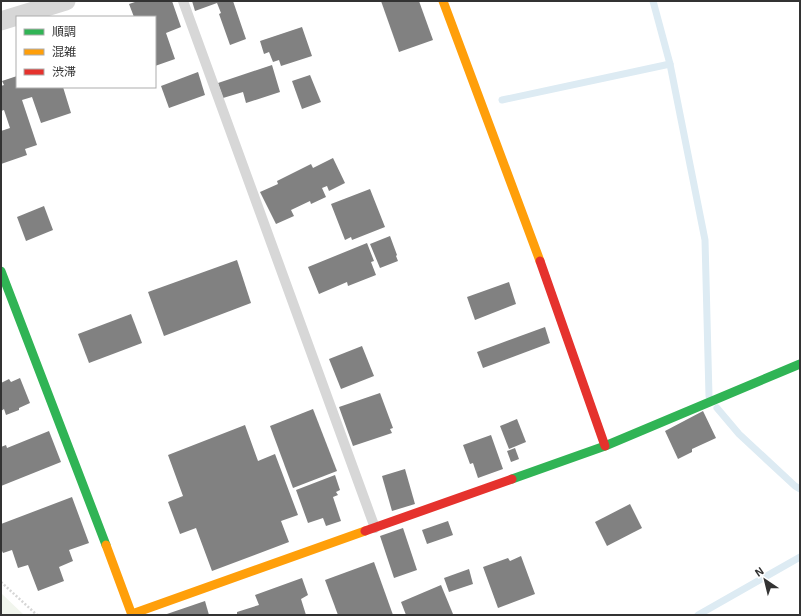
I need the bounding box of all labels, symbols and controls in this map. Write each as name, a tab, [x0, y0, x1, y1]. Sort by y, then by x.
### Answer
legend	[16, 16, 156, 88]
text: 順調	[52, 24, 76, 38]
text: 混雑	[52, 44, 76, 58]
text: 渋滞	[52, 64, 76, 78]
north arrow	[745, 560, 785, 600]
text: N	[752, 564, 766, 579]

